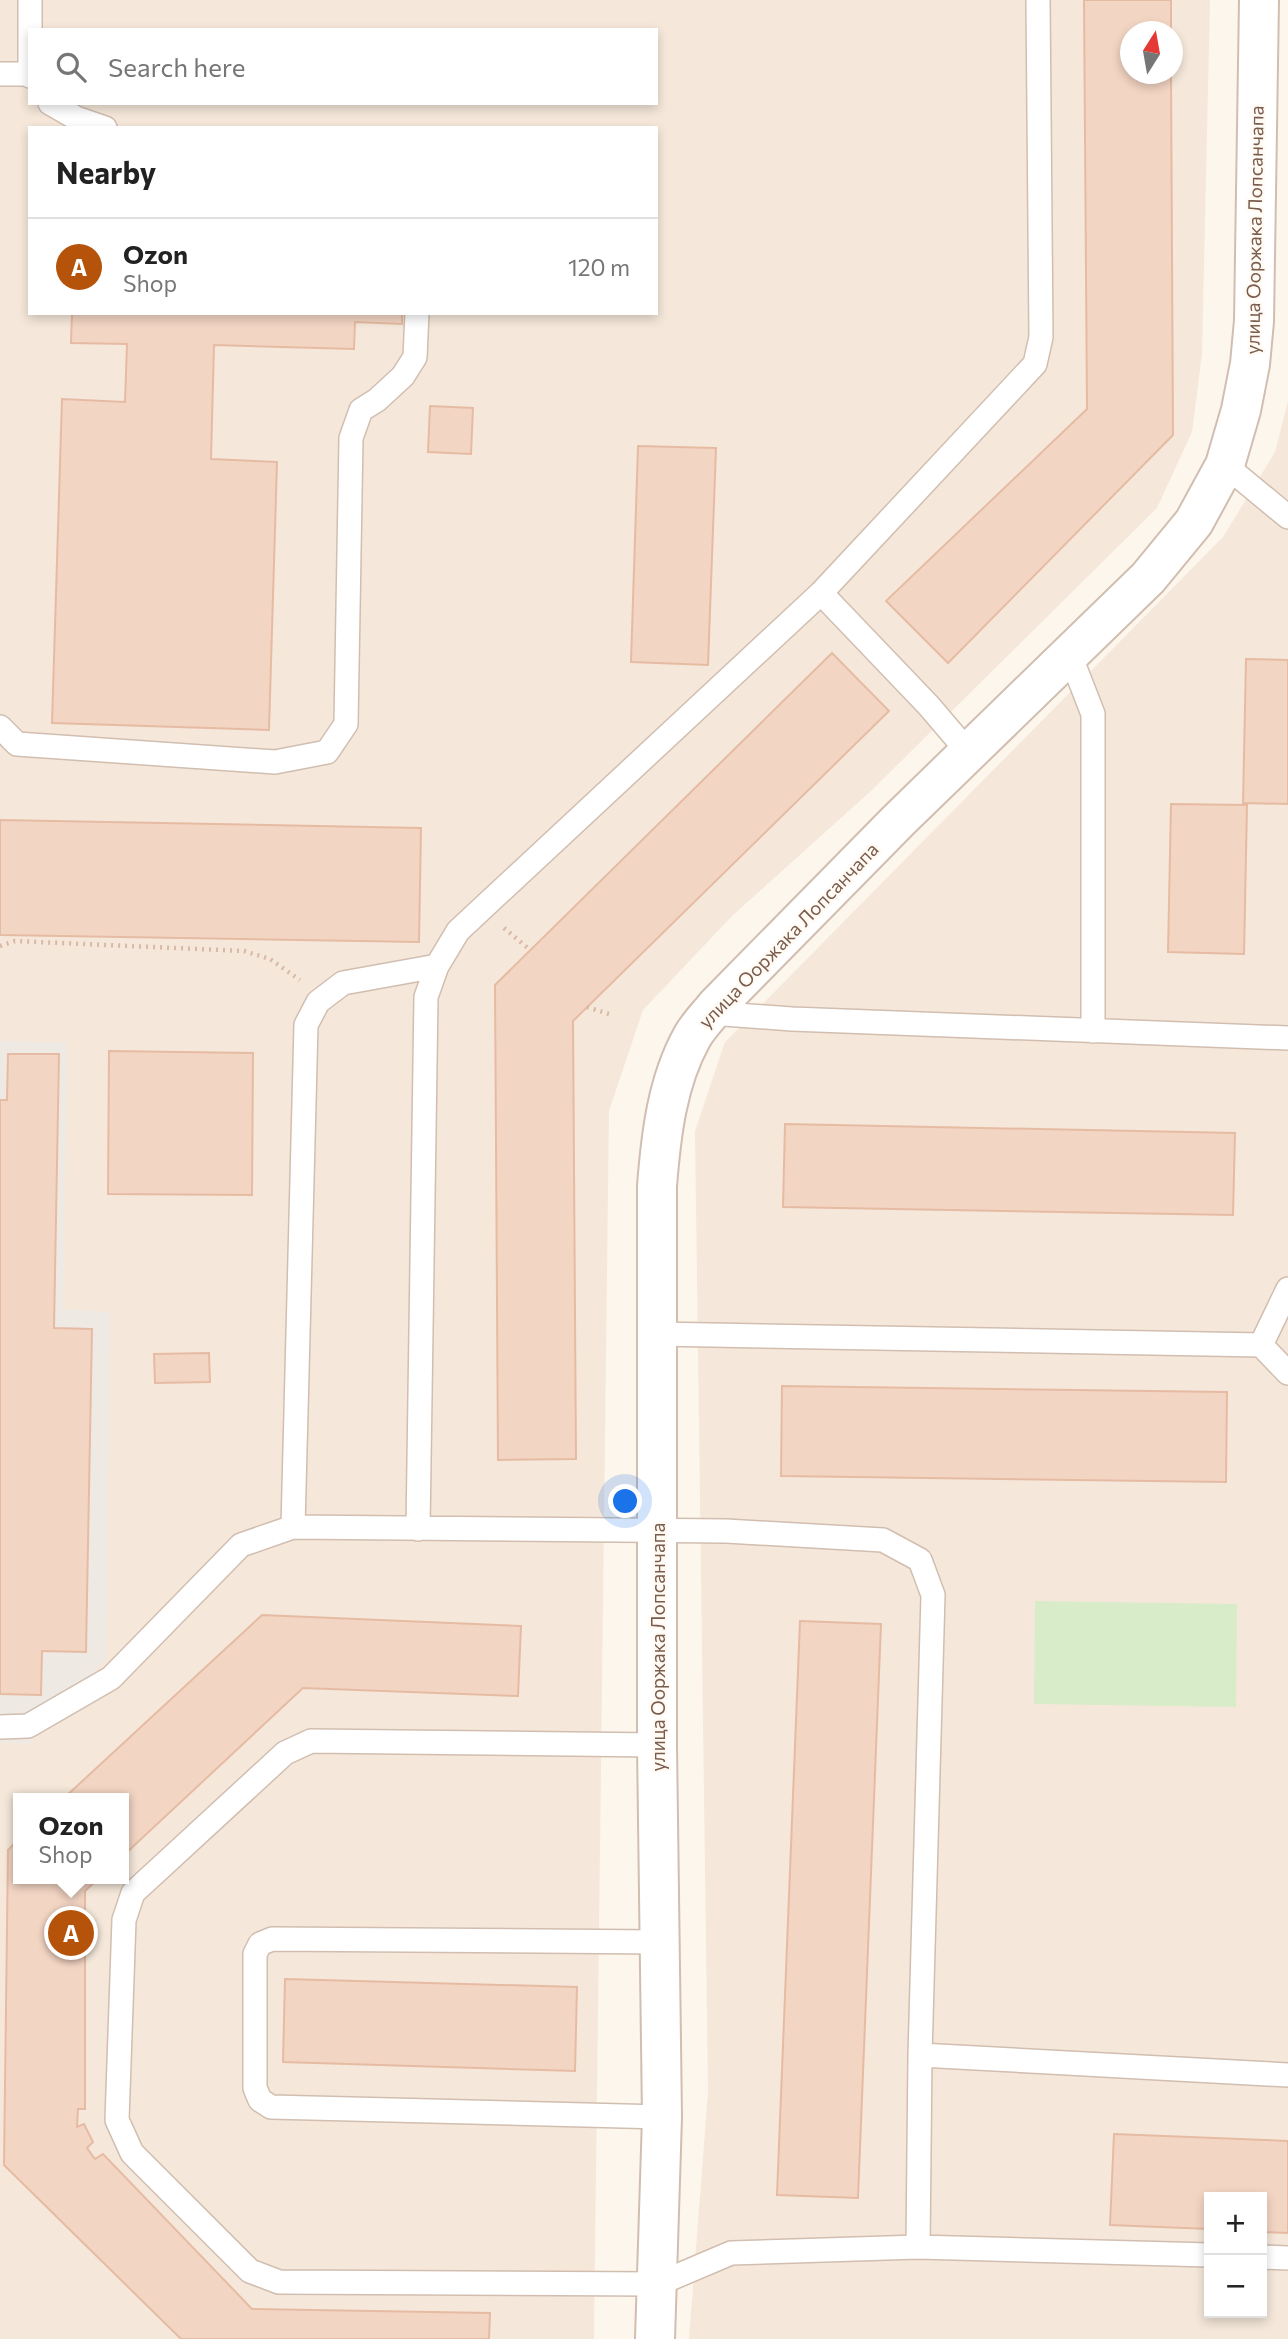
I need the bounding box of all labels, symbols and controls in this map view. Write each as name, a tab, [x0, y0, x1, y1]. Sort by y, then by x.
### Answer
north arrow	[1120, 21, 1183, 84]
search box	[28, 28, 658, 105]
icon: search	[52, 48, 90, 86]
text: Search here	[108, 51, 246, 82]
street label: улица Ооржака Лопсанчапа	[1240, 105, 1268, 355]
text: Nearby	[56, 153, 156, 190]
text: Ozon	[123, 238, 188, 269]
text: A	[71, 253, 87, 281]
text: 120 m	[568, 253, 630, 281]
text: Shop	[123, 269, 177, 297]
street label: улица Ооржака Лопсанчапа	[693, 837, 883, 1033]
your location	[608, 1484, 642, 1518]
street label: улица Ооржака Лопсанчапа	[646, 1523, 669, 1771]
popup	[13, 1793, 129, 1884]
text: Ozon	[38, 1809, 104, 1840]
text: Shop	[38, 1840, 92, 1868]
pin: A	[48, 1907, 94, 1959]
map controls	[1204, 2192, 1267, 2318]
button: +	[1204, 2192, 1267, 2255]
button: −	[1204, 2255, 1267, 2318]

